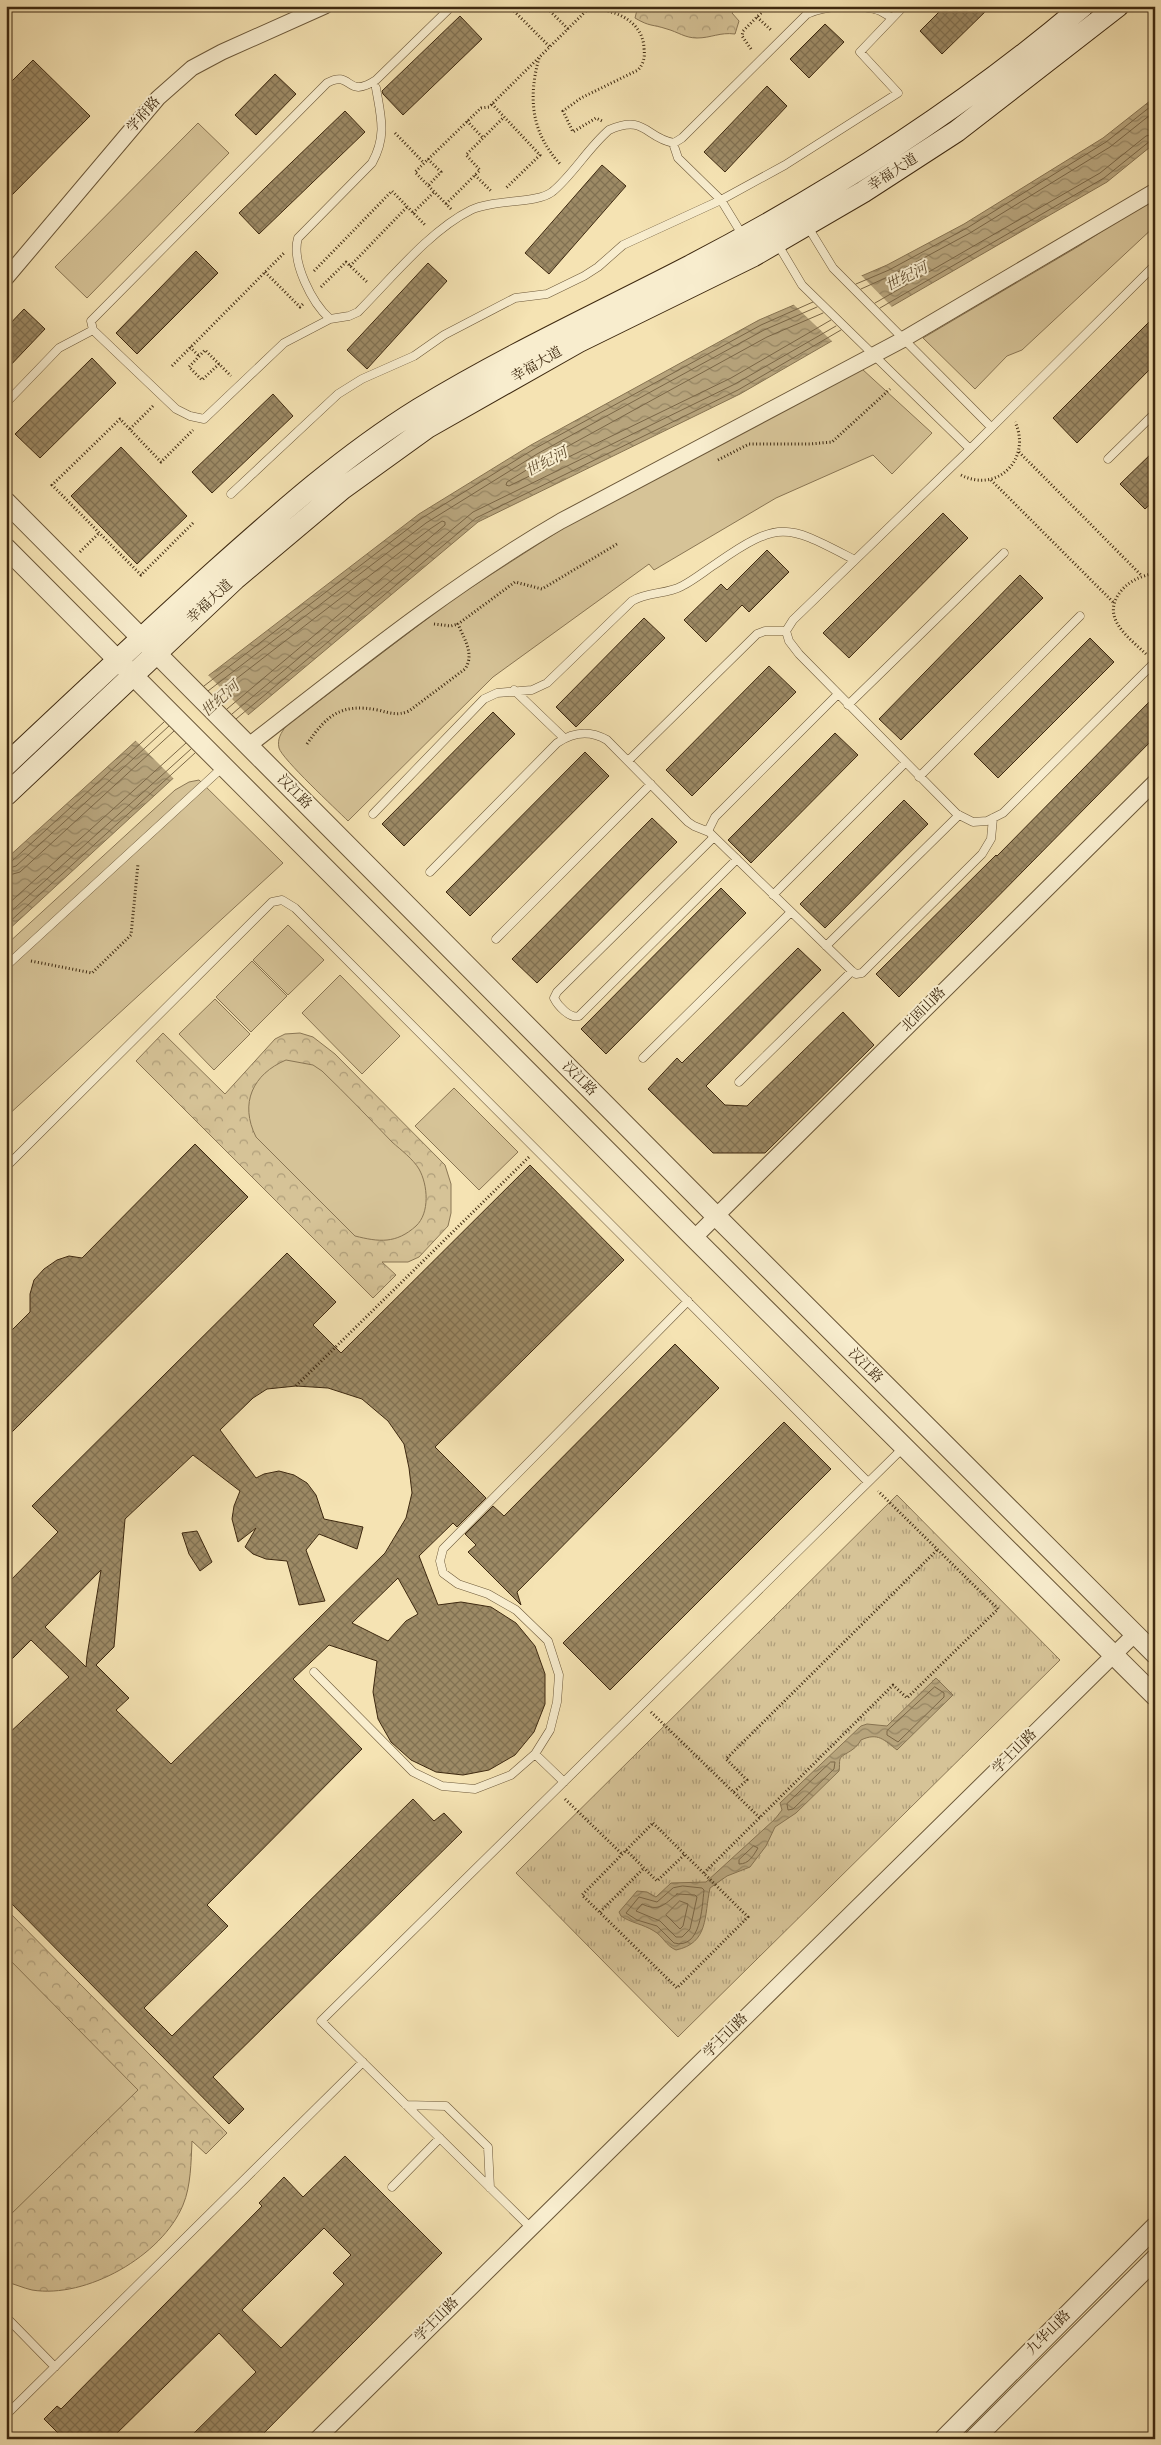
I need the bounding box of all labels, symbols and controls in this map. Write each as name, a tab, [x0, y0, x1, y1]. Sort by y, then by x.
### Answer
street label: 学府路	[123, 93, 165, 137]
street label: 幸福大道	[864, 150, 922, 196]
water label: 世纪河	[882, 257, 934, 298]
street label: 幸福大道	[508, 343, 566, 387]
water label: 世纪河	[522, 442, 574, 483]
street label: 幸福大道	[183, 576, 237, 628]
water label: 世纪河	[197, 675, 247, 723]
street label: 汉江路	[272, 770, 316, 814]
street label: 北固山路	[897, 983, 951, 1037]
street label: 汉江路	[557, 1057, 601, 1101]
street label: 汉江路	[843, 1344, 887, 1388]
street label: 学士山路	[988, 1725, 1042, 1779]
street label: 学士山路	[699, 2009, 753, 2063]
street label: 学士山路	[410, 2293, 464, 2347]
street label: 九华山路	[1022, 2306, 1076, 2360]

